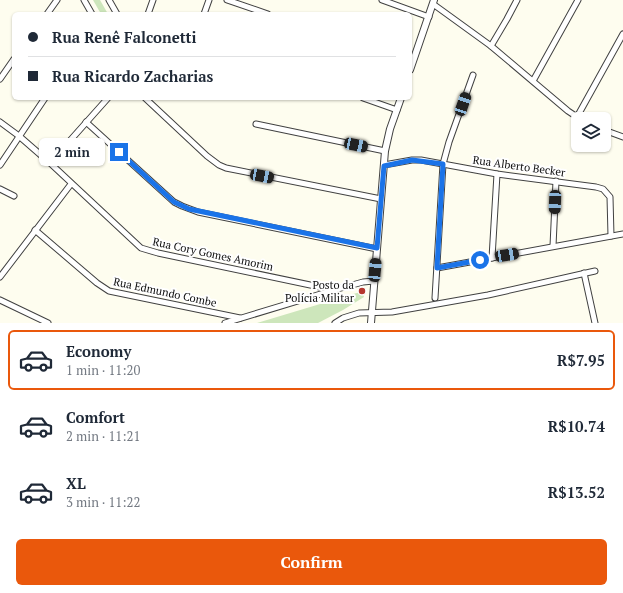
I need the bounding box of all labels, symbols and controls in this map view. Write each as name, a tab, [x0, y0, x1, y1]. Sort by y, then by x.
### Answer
text: Rua Renê Falconetti	[52, 27, 197, 47]
text: Rua Ricardo Zacharias	[52, 66, 213, 86]
car	[453, 91, 473, 117]
map controls	[571, 112, 611, 152]
button: layers	[571, 112, 611, 152]
car	[343, 137, 369, 153]
callout: 2 min	[39, 138, 105, 166]
text: 2 min	[54, 143, 90, 161]
route end	[110, 143, 128, 161]
street label: Rua Alberto Becker	[472, 153, 567, 180]
car	[249, 168, 275, 184]
car	[549, 190, 561, 214]
street label: Rua Cory Gomes Amorim	[151, 234, 275, 274]
car	[494, 247, 520, 263]
route start	[471, 251, 489, 269]
car	[368, 258, 382, 282]
street label: Rua Edmundo Combe	[112, 274, 218, 310]
place label: Posto da Polícia Militar	[285, 278, 355, 305]
marker: Posto da Polícia Militar	[357, 286, 367, 296]
text: Economy	[66, 341, 131, 361]
icon: car	[18, 342, 54, 378]
text: R$7.95	[557, 350, 605, 370]
text: 1 min · 11:20	[66, 361, 140, 379]
text: Comfort	[66, 407, 125, 427]
icon: car	[18, 408, 54, 444]
text: R$10.74	[548, 416, 605, 436]
text: 2 min · 11:21	[66, 427, 140, 445]
text: XL	[66, 473, 86, 493]
icon: car	[18, 474, 54, 510]
text: R$13.52	[548, 482, 605, 502]
text: 3 min · 11:22	[66, 493, 140, 511]
button: Confirm	[16, 539, 607, 585]

